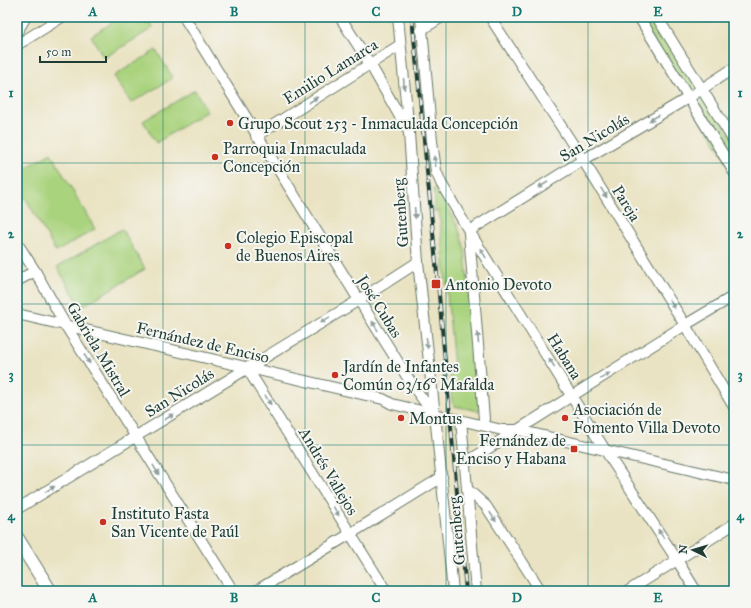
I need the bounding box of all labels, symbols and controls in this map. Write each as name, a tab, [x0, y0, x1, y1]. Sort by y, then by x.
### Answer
text: A	[88, 4, 98, 20]
text: B	[230, 4, 239, 20]
text: C	[372, 4, 381, 20]
text: D	[512, 4, 522, 20]
text: E	[653, 4, 663, 20]
street label: Emilio Lamarca	[280, 35, 381, 108]
scale bar	[40, 38, 106, 64]
text: 50 m	[46, 45, 71, 59]
one-way arrow	[401, 78, 408, 90]
text: 1	[8, 85, 14, 101]
text: 1	[737, 85, 743, 101]
one-way arrow	[307, 96, 319, 103]
street label: San Nicolás	[556, 109, 633, 166]
place label: Grupo Scout 253 - Inmaculada Concepción	[238, 114, 519, 133]
one-way arrow	[648, 114, 660, 121]
marker: Grupo Scout 253 - Inmaculada Concepción	[225, 118, 235, 128]
place label: Parroquia Inmaculada Concepción	[223, 139, 367, 176]
marker: Parroquia Inmaculada Concepción	[210, 152, 220, 162]
one-way arrow	[432, 155, 438, 167]
street label: Gutenberg	[389, 177, 413, 248]
one-way arrow	[538, 181, 548, 189]
street label: Pareja	[608, 182, 645, 225]
one-way arrow	[600, 187, 607, 199]
one-way arrow	[411, 207, 418, 219]
text: 2	[8, 226, 15, 242]
text: 2	[737, 226, 744, 242]
place label: Colegio Episcopal de Buenos Aires	[236, 228, 354, 265]
marker: Colegio Episcopal de Buenos Aires	[223, 241, 233, 251]
one-way arrow	[479, 247, 486, 259]
street label: José Cubas	[351, 270, 406, 342]
place label: Antonio Devoto	[444, 275, 552, 294]
marker: Antonio Devoto	[430, 278, 442, 290]
street label: Gabriela Mistral	[63, 298, 135, 401]
one-way arrow	[668, 299, 676, 309]
one-way arrow	[319, 317, 331, 324]
street label: Fernández de Enciso	[135, 318, 271, 367]
one-way arrow	[371, 321, 379, 331]
street label: Habana	[543, 330, 586, 383]
one-way arrow	[475, 332, 482, 344]
one-way arrow	[424, 336, 430, 349]
one-way arrow	[83, 353, 90, 365]
place label: Jardín de Infantes Común 03/16° Mafalda	[341, 357, 494, 394]
one-way arrow	[548, 357, 555, 369]
street label: San Nicolás	[141, 364, 217, 421]
text: 3	[8, 367, 14, 383]
text: 3	[737, 367, 743, 383]
marker: Jardín de Infantes Común 03/16° Mafalda	[330, 370, 340, 380]
one-way arrow	[599, 372, 611, 379]
one-way arrow	[265, 394, 272, 406]
place label: Asociación de Fomento Villa Devoto	[572, 400, 720, 437]
place label: Montus	[409, 409, 462, 428]
one-way arrow	[164, 413, 174, 421]
marker: Montus	[396, 413, 406, 423]
marker: Asociación de Fomento Villa Devoto	[560, 413, 570, 423]
street label: Andrés Vallejos	[294, 423, 362, 519]
place label: Fernández de Enciso y Habana	[456, 431, 566, 468]
marker: Fernández de Enciso y Habana	[569, 444, 579, 454]
one-way arrow	[153, 464, 160, 476]
one-way arrow	[44, 486, 56, 493]
street label: Gutenberg	[444, 495, 470, 566]
place label: Instituto Fasta San Vicente de Paúl	[111, 504, 240, 541]
one-way arrow	[333, 505, 340, 517]
text: 4	[7, 508, 15, 524]
text: 4	[736, 508, 744, 524]
one-way arrow	[489, 512, 497, 522]
marker: Instituto Fasta San Vicente de Paúl	[98, 517, 108, 527]
one-way arrow	[657, 528, 664, 540]
north arrow	[673, 530, 713, 570]
text: N	[677, 543, 690, 554]
text: A	[88, 590, 98, 606]
text: B	[230, 590, 239, 606]
text: C	[372, 590, 381, 606]
text: D	[512, 590, 522, 606]
text: E	[653, 590, 663, 606]

